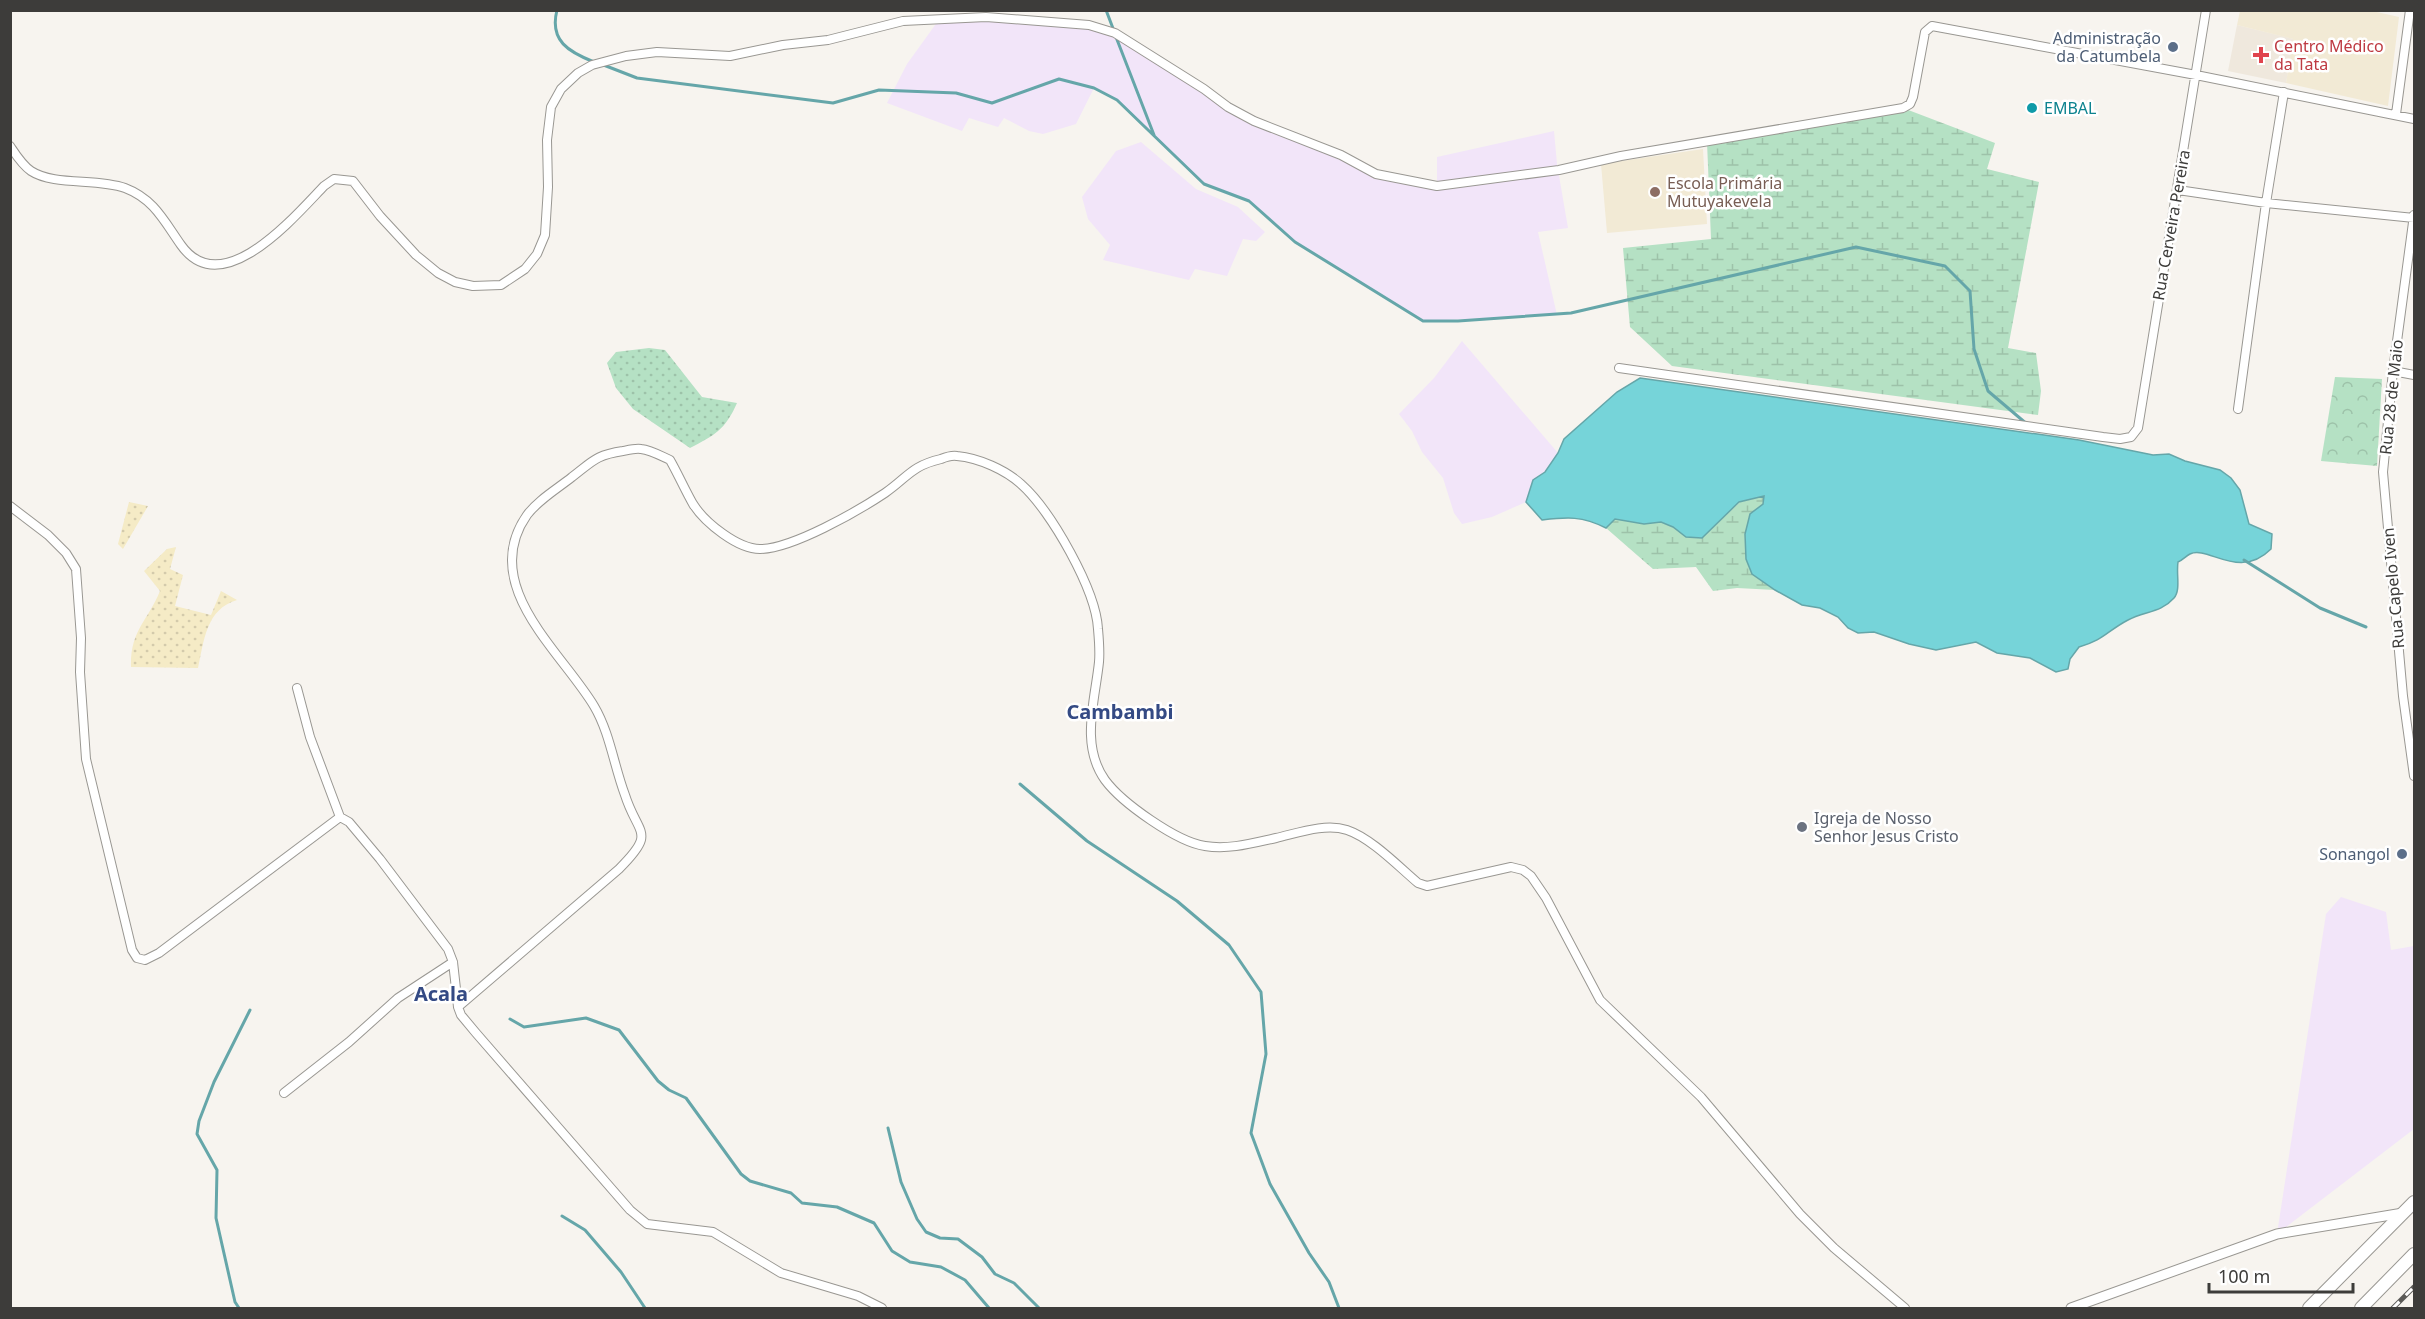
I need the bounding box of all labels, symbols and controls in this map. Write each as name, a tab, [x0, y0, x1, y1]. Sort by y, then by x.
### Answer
place label: Administração da Catumbela	[2053, 27, 2161, 67]
place label: Centro Médico da Tata	[2274, 35, 2384, 75]
marker: Administração da Catumbela	[2166, 40, 2180, 54]
marker: Centro Médico da Tata	[2252, 46, 2270, 64]
place label: EMBAL	[2044, 97, 2096, 119]
marker: EMBAL	[2025, 101, 2039, 115]
street label: Rua Cerveira Pereira	[2147, 148, 2195, 302]
place label: Escola Primária Mutuyakevela	[1667, 172, 1782, 212]
marker: Escola Primária Mutuyakevela	[1648, 185, 1662, 199]
street label: Rua 28 de Maio	[2374, 338, 2408, 456]
street label: Rua Capelo Iven	[2377, 527, 2409, 649]
district label: Cambambi	[1066, 698, 1174, 725]
place label: Igreja de Nosso Senhor Jesus Cristo	[1814, 807, 1959, 847]
marker: Igreja de Nosso Senhor Jesus Cristo	[1795, 820, 1809, 834]
place label: Sonangol	[2319, 843, 2390, 865]
marker: Sonangol	[2395, 847, 2409, 861]
district label: Acala	[414, 980, 468, 1007]
scale bar	[2209, 1256, 2353, 1294]
text: 100 m	[2218, 1264, 2270, 1288]

